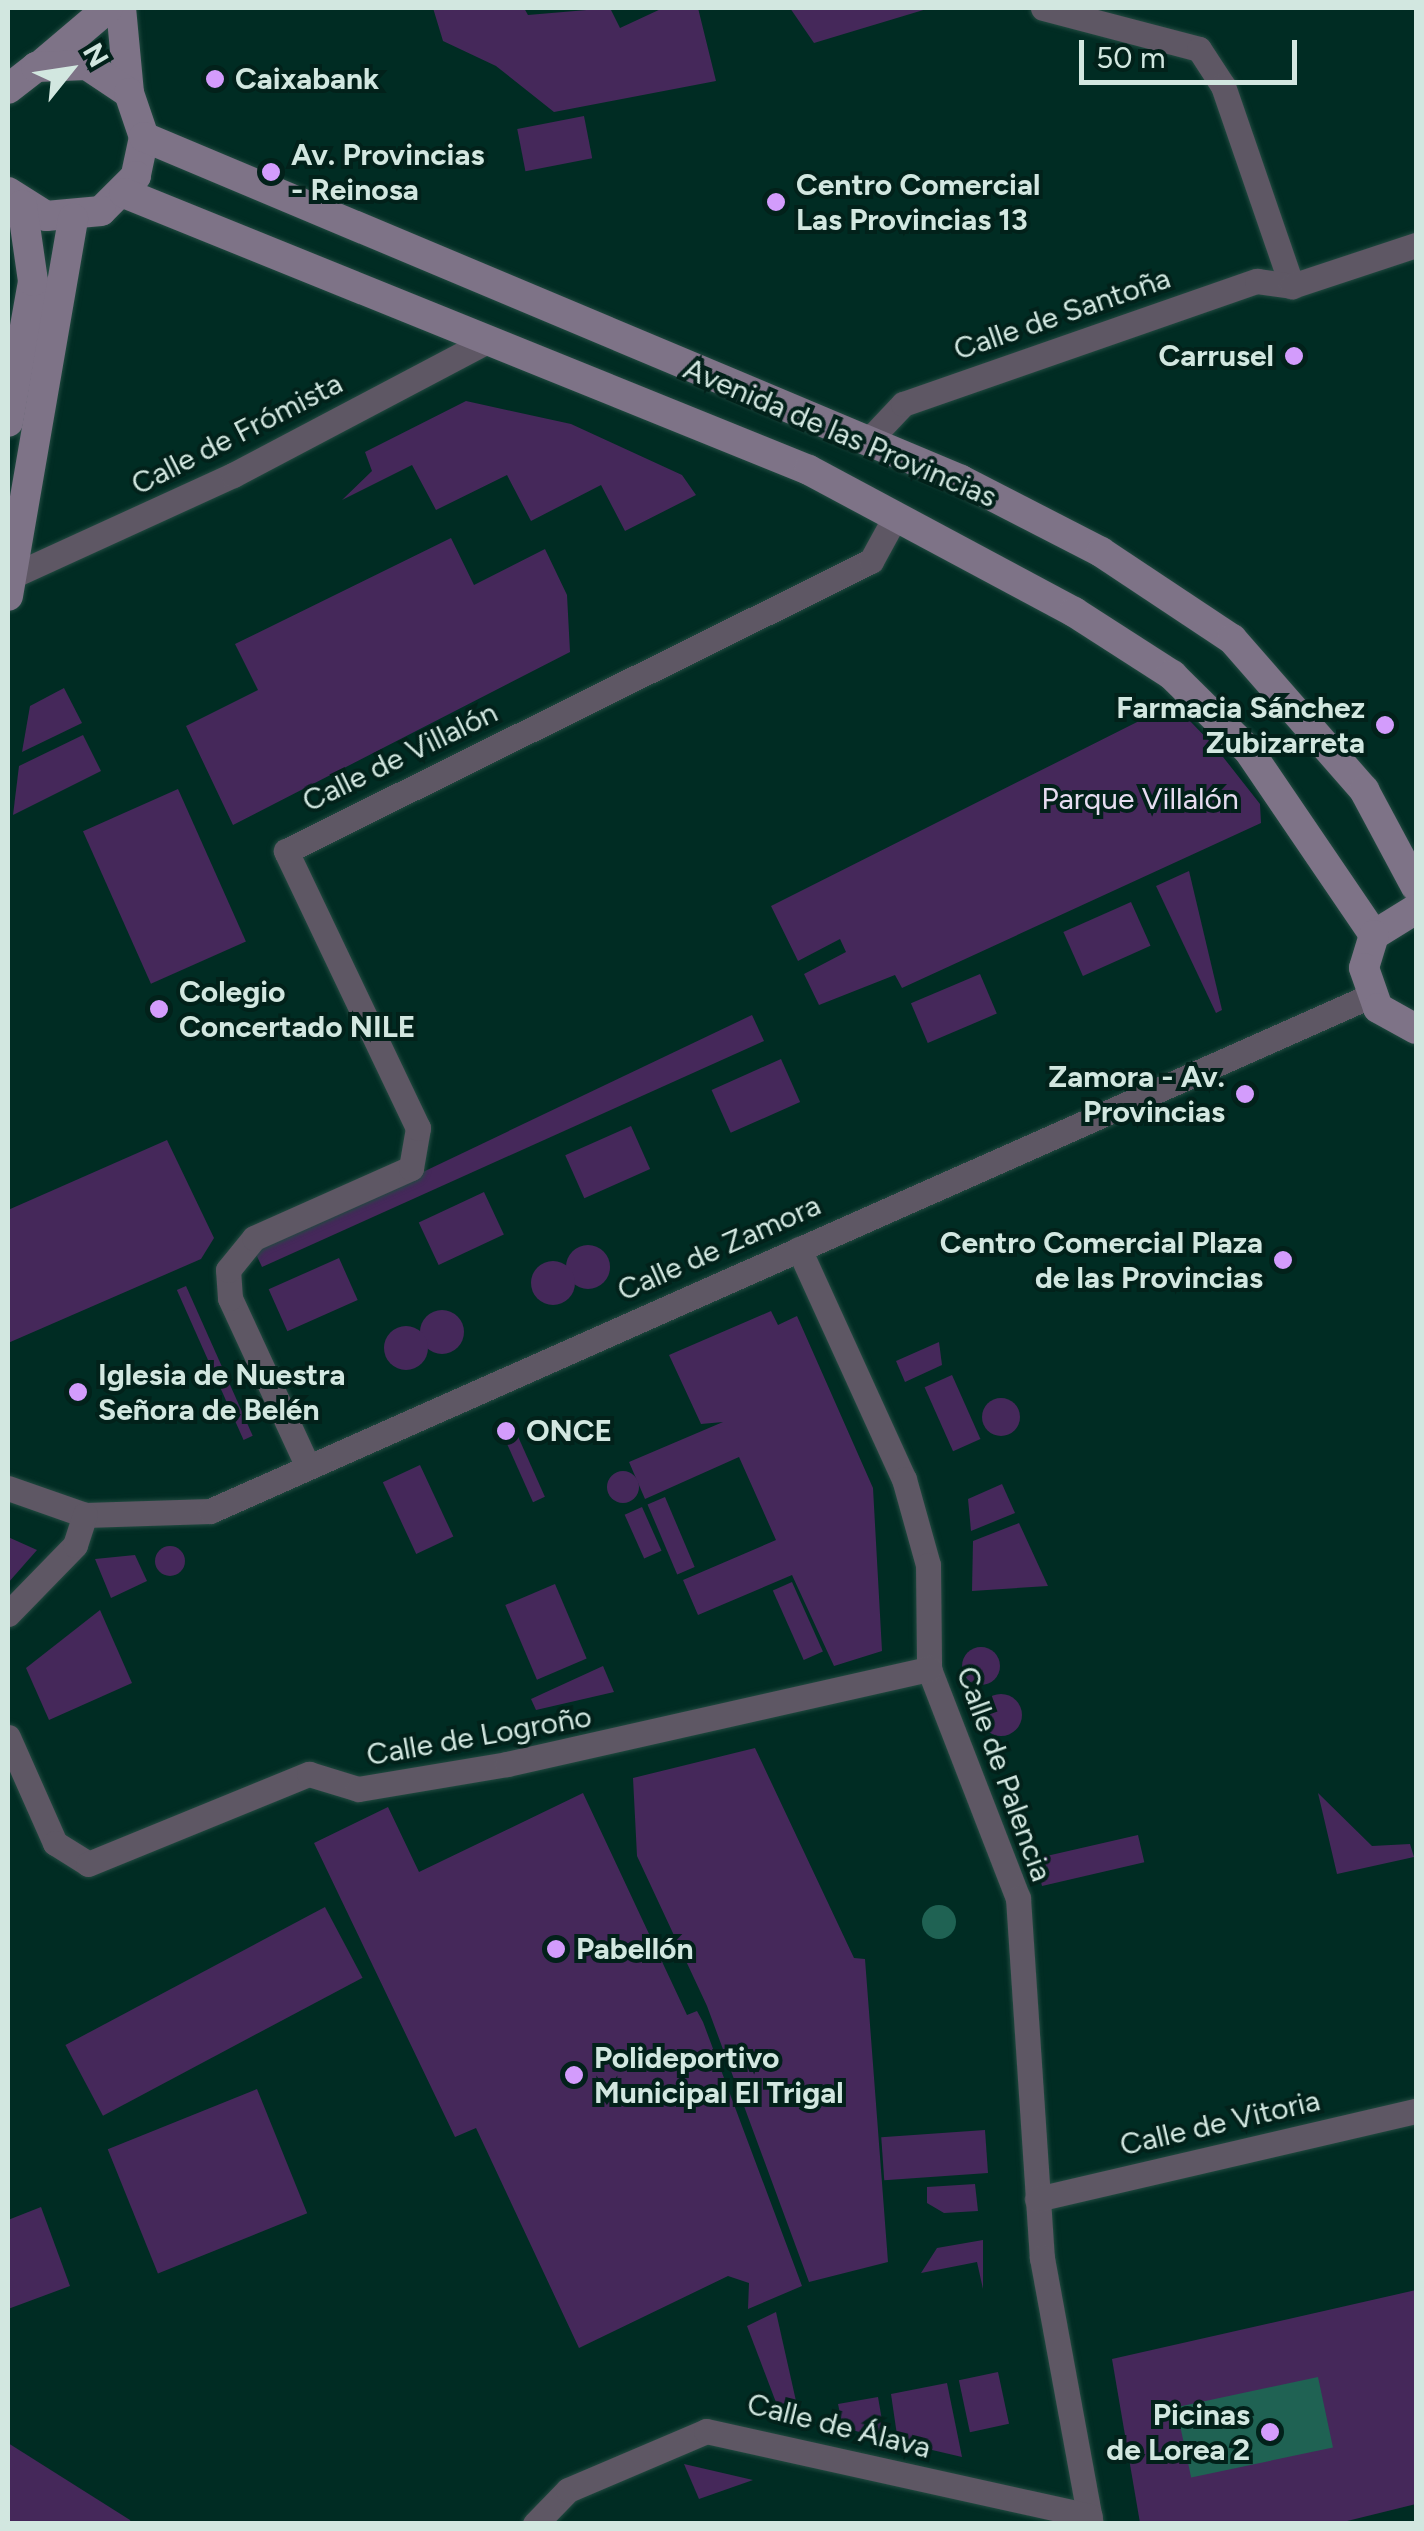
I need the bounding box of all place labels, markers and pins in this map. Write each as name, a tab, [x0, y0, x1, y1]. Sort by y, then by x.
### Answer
place label: Caixabank	[235, 61, 379, 97]
marker: Caixabank	[204, 68, 226, 90]
place label: Av. Provincias - Reinosa	[291, 137, 484, 208]
marker: Av. Provincias - Reinosa	[260, 161, 282, 183]
place label: Centro Comercial Las Provincias 13	[796, 167, 1040, 238]
marker: Centro Comercial Las Provincias 13	[765, 191, 787, 213]
place label: Carrusel	[1159, 338, 1274, 374]
marker: Carrusel	[1283, 345, 1305, 367]
place label: Farmacia Sánchez Zubizarreta	[1116, 690, 1365, 760]
marker: Farmacia Sánchez Zubizarreta	[1374, 714, 1396, 736]
place label: Colegio Concertado NILE	[179, 974, 415, 1044]
marker: Colegio Concertado NILE	[148, 998, 170, 1020]
place label: Zamora - Av. Provincias	[1048, 1059, 1225, 1130]
marker: Zamora - Av. Provincias	[1234, 1083, 1256, 1105]
place label: Centro Comercial Plaza de las Provincias	[940, 1225, 1263, 1296]
marker: Centro Comercial Plaza de las Provincias	[1272, 1249, 1294, 1271]
place label: Iglesia de Nuestra Señora de Belén	[98, 1357, 346, 1428]
marker: Iglesia de Nuestra Señora de Belén	[67, 1381, 89, 1403]
place label: ONCE	[526, 1413, 612, 1449]
marker: ONCE	[495, 1420, 517, 1442]
place label: Pabellón	[576, 1931, 694, 1967]
marker: Pabellón	[545, 1938, 567, 1960]
place label: Polideportivo Municipal El Trigal	[594, 2040, 844, 2110]
marker: Polideportivo Municipal El Trigal	[563, 2064, 585, 2086]
place label: Picinas de Lorea 2	[1106, 2397, 1250, 2468]
marker: Picinas de Lorea 2	[1259, 2421, 1281, 2443]

